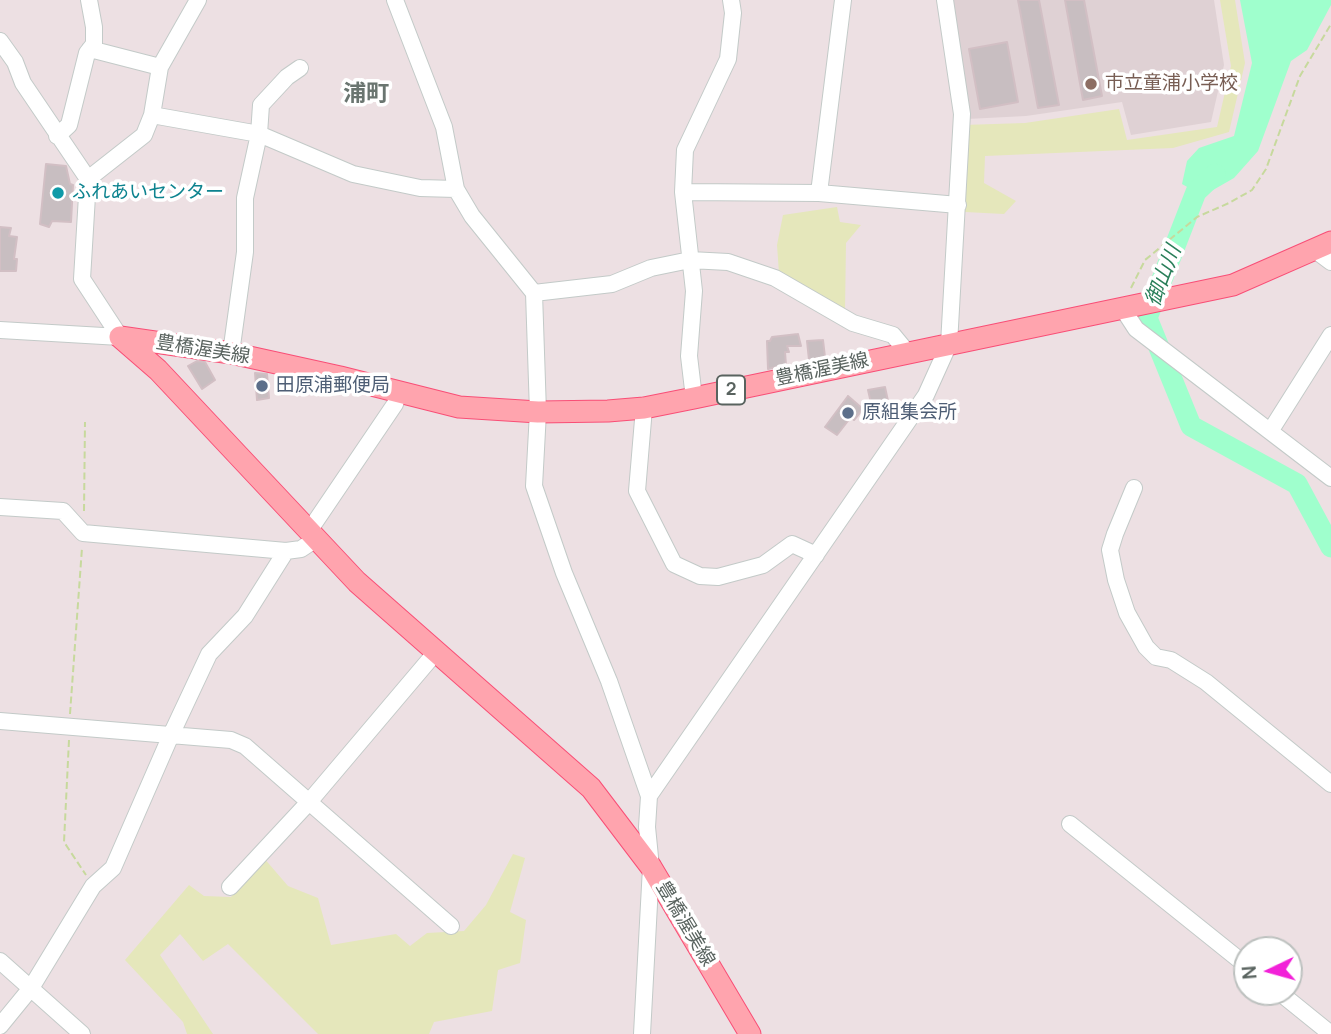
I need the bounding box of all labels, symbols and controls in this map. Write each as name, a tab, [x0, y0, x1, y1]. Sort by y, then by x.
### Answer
place label: 市立童浦小学校	[1105, 73, 1238, 95]
marker: 市立童浦小学校	[1083, 76, 1099, 92]
district label: 浦町	[343, 81, 389, 109]
place label: ふれあいセンター	[72, 182, 224, 204]
marker: ふれあいセンター	[50, 185, 66, 201]
water label: 御山川	[1141, 242, 1187, 310]
street label: 豊橋渥美線	[154, 331, 252, 369]
street label: 豊橋渥美線	[773, 349, 871, 391]
place label: 田原浦郵便局	[276, 375, 390, 397]
road number: 2	[717, 376, 745, 404]
marker: 田原浦郵便局	[254, 378, 270, 394]
place label: 原組集会所	[862, 402, 957, 424]
marker: 原組集会所	[840, 405, 856, 421]
street label: 豊橋渥美線	[651, 877, 719, 971]
north arrow	[1233, 936, 1303, 1006]
text: N	[1236, 965, 1263, 981]

